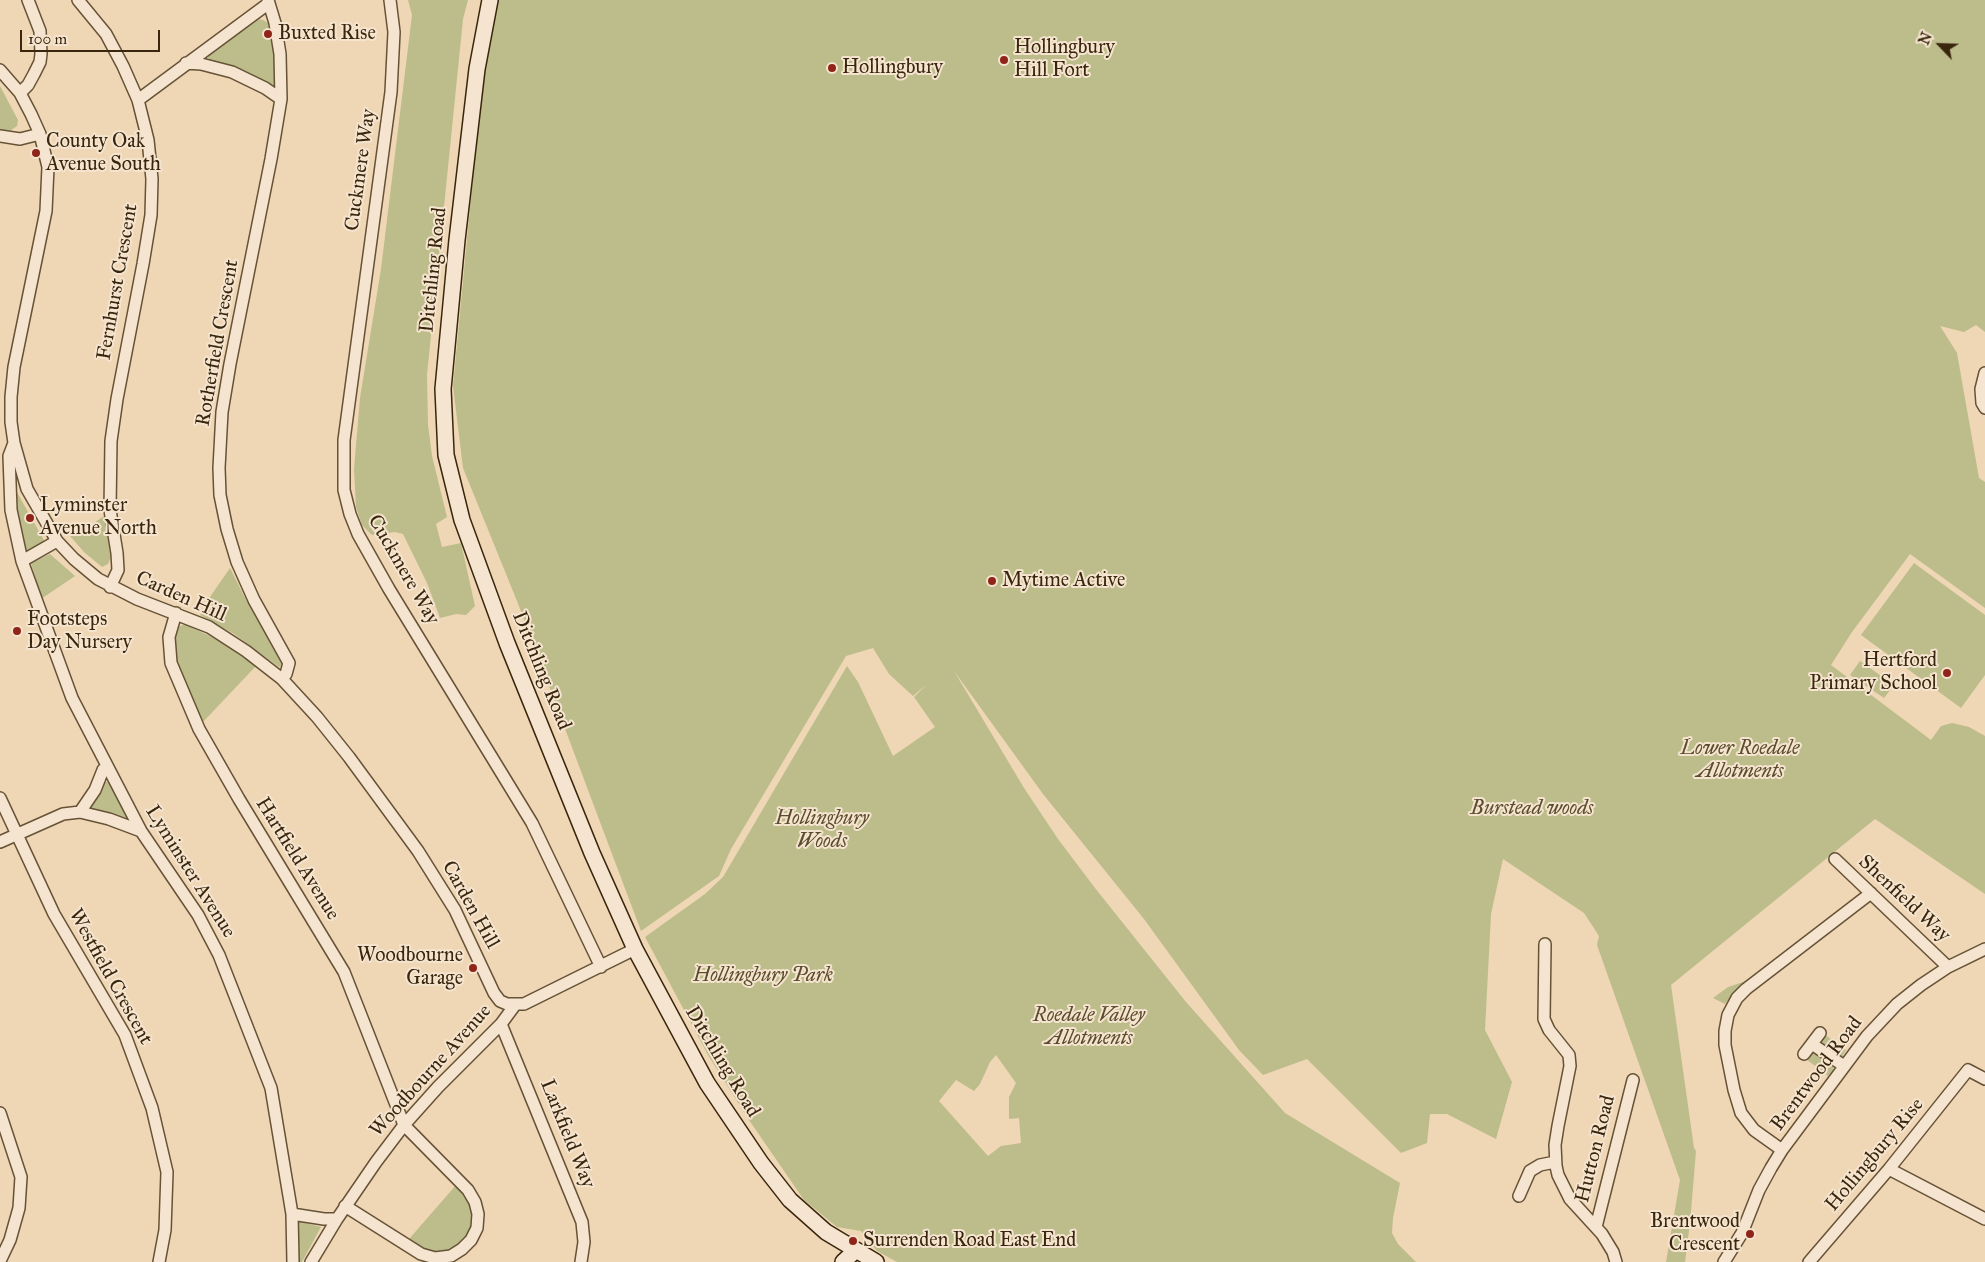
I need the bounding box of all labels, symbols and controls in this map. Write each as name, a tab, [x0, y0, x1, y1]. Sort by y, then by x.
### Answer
scale bar	[22, 20, 162, 52]
north arrow	[1915, 20, 1965, 70]
place label: Buxted Rise	[278, 22, 376, 46]
marker: Buxted Rise	[262, 28, 274, 40]
text: 100 m	[28, 30, 67, 48]
text: N	[1916, 30, 1936, 48]
place label: Hollingbury Hill Fort	[1014, 36, 1115, 83]
marker: Hollingbury Hill Fort	[998, 54, 1010, 66]
place label: Hollingbury	[842, 56, 943, 80]
marker: Hollingbury	[826, 62, 838, 74]
street label: Cuckmere Way	[341, 108, 381, 232]
place label: County Oak Avenue South	[46, 130, 161, 177]
marker: County Oak Avenue South	[30, 147, 42, 159]
street label: Fernhurst Crescent	[92, 202, 144, 362]
street label: Ditchling Road	[415, 206, 453, 334]
street label: Rotherfield Crescent	[192, 258, 244, 428]
place label: Lyminster Avenue North	[40, 494, 157, 541]
street label: Cuckmere Way	[362, 511, 444, 629]
marker: Lyminster Avenue North	[24, 512, 36, 524]
street label: Carden Hill	[132, 566, 230, 628]
place label: Mytime Active	[1002, 569, 1125, 593]
marker: Mytime Active	[986, 575, 998, 587]
place label: Footsteps Day Nursery	[27, 608, 132, 655]
street label: Ditchling Road	[506, 608, 576, 734]
marker: Footsteps Day Nursery	[11, 625, 23, 637]
place label: Hertford Primary School	[1809, 649, 1937, 696]
marker: Hertford Primary School	[1941, 667, 1953, 679]
park label: Lower Roedale Allotments	[1681, 737, 1799, 784]
street label: Hartfield Avenue	[250, 793, 344, 925]
park label: Burstead woods	[1471, 797, 1593, 821]
street label: Lyminster Avenue	[140, 801, 240, 943]
park label: Hollingbury Woods	[775, 807, 869, 854]
street label: Shenfield Way	[1853, 850, 1955, 948]
street label: Carden Hill	[436, 857, 504, 953]
street label: Westfield Crescent	[63, 905, 157, 1049]
place label: Woodbourne Garage	[357, 944, 463, 991]
marker: Woodbourne Garage	[467, 962, 479, 974]
park label: Hollingbury Park	[693, 964, 833, 988]
street label: Woodbourne Avenue	[365, 1000, 497, 1142]
street label: Ditchling Road	[679, 1002, 765, 1122]
park label: Roedale Valley Allotments	[1033, 1004, 1145, 1051]
street label: Brentwood Road	[1766, 1012, 1868, 1136]
street label: Larkfield Way	[534, 1076, 600, 1192]
street label: Hutton Road	[1571, 1093, 1621, 1205]
street label: Hollingbury Rise	[1821, 1094, 1929, 1216]
place label: Brentwood Crescent	[1650, 1210, 1740, 1257]
marker: Brentwood Crescent	[1744, 1228, 1756, 1240]
place label: Surrenden Road East End	[863, 1229, 1076, 1253]
marker: Surrenden Road East End	[847, 1235, 859, 1247]

